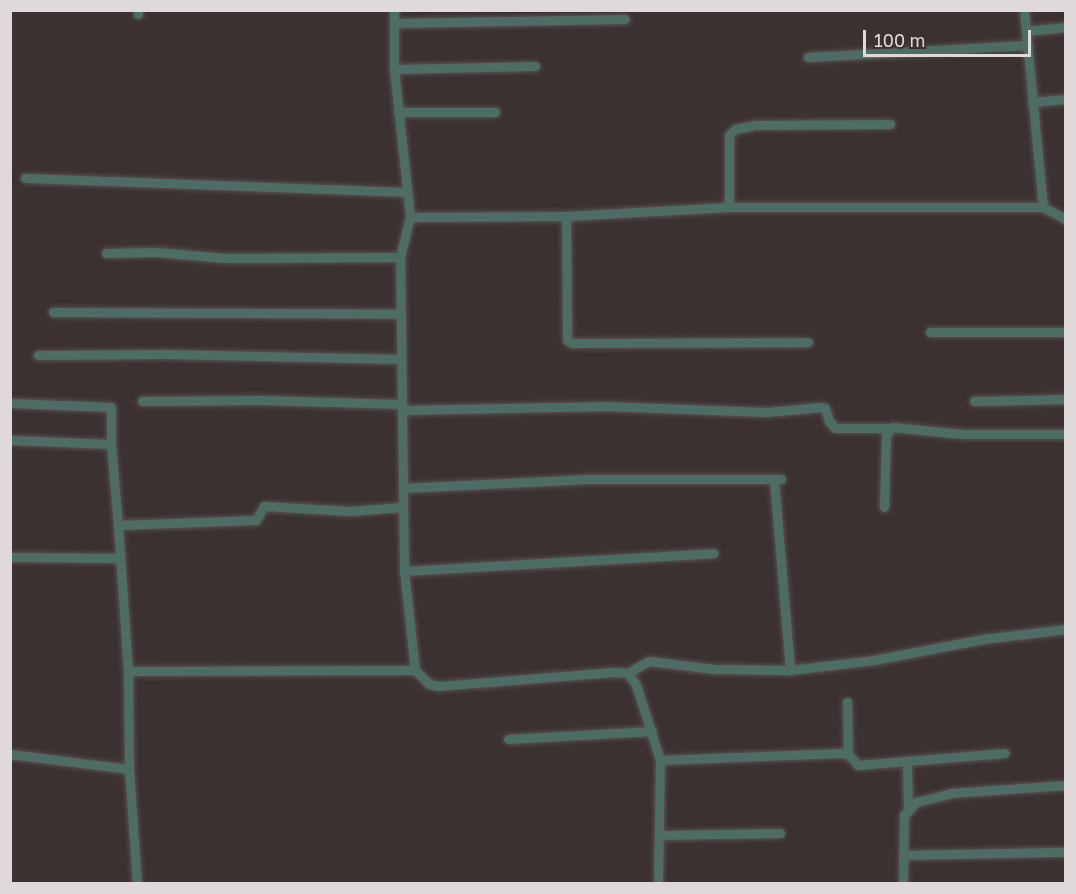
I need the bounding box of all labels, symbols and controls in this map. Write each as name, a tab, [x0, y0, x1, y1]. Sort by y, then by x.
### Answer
scale bar	[866, 18, 1034, 56]
text: 100 m	[874, 29, 925, 51]

